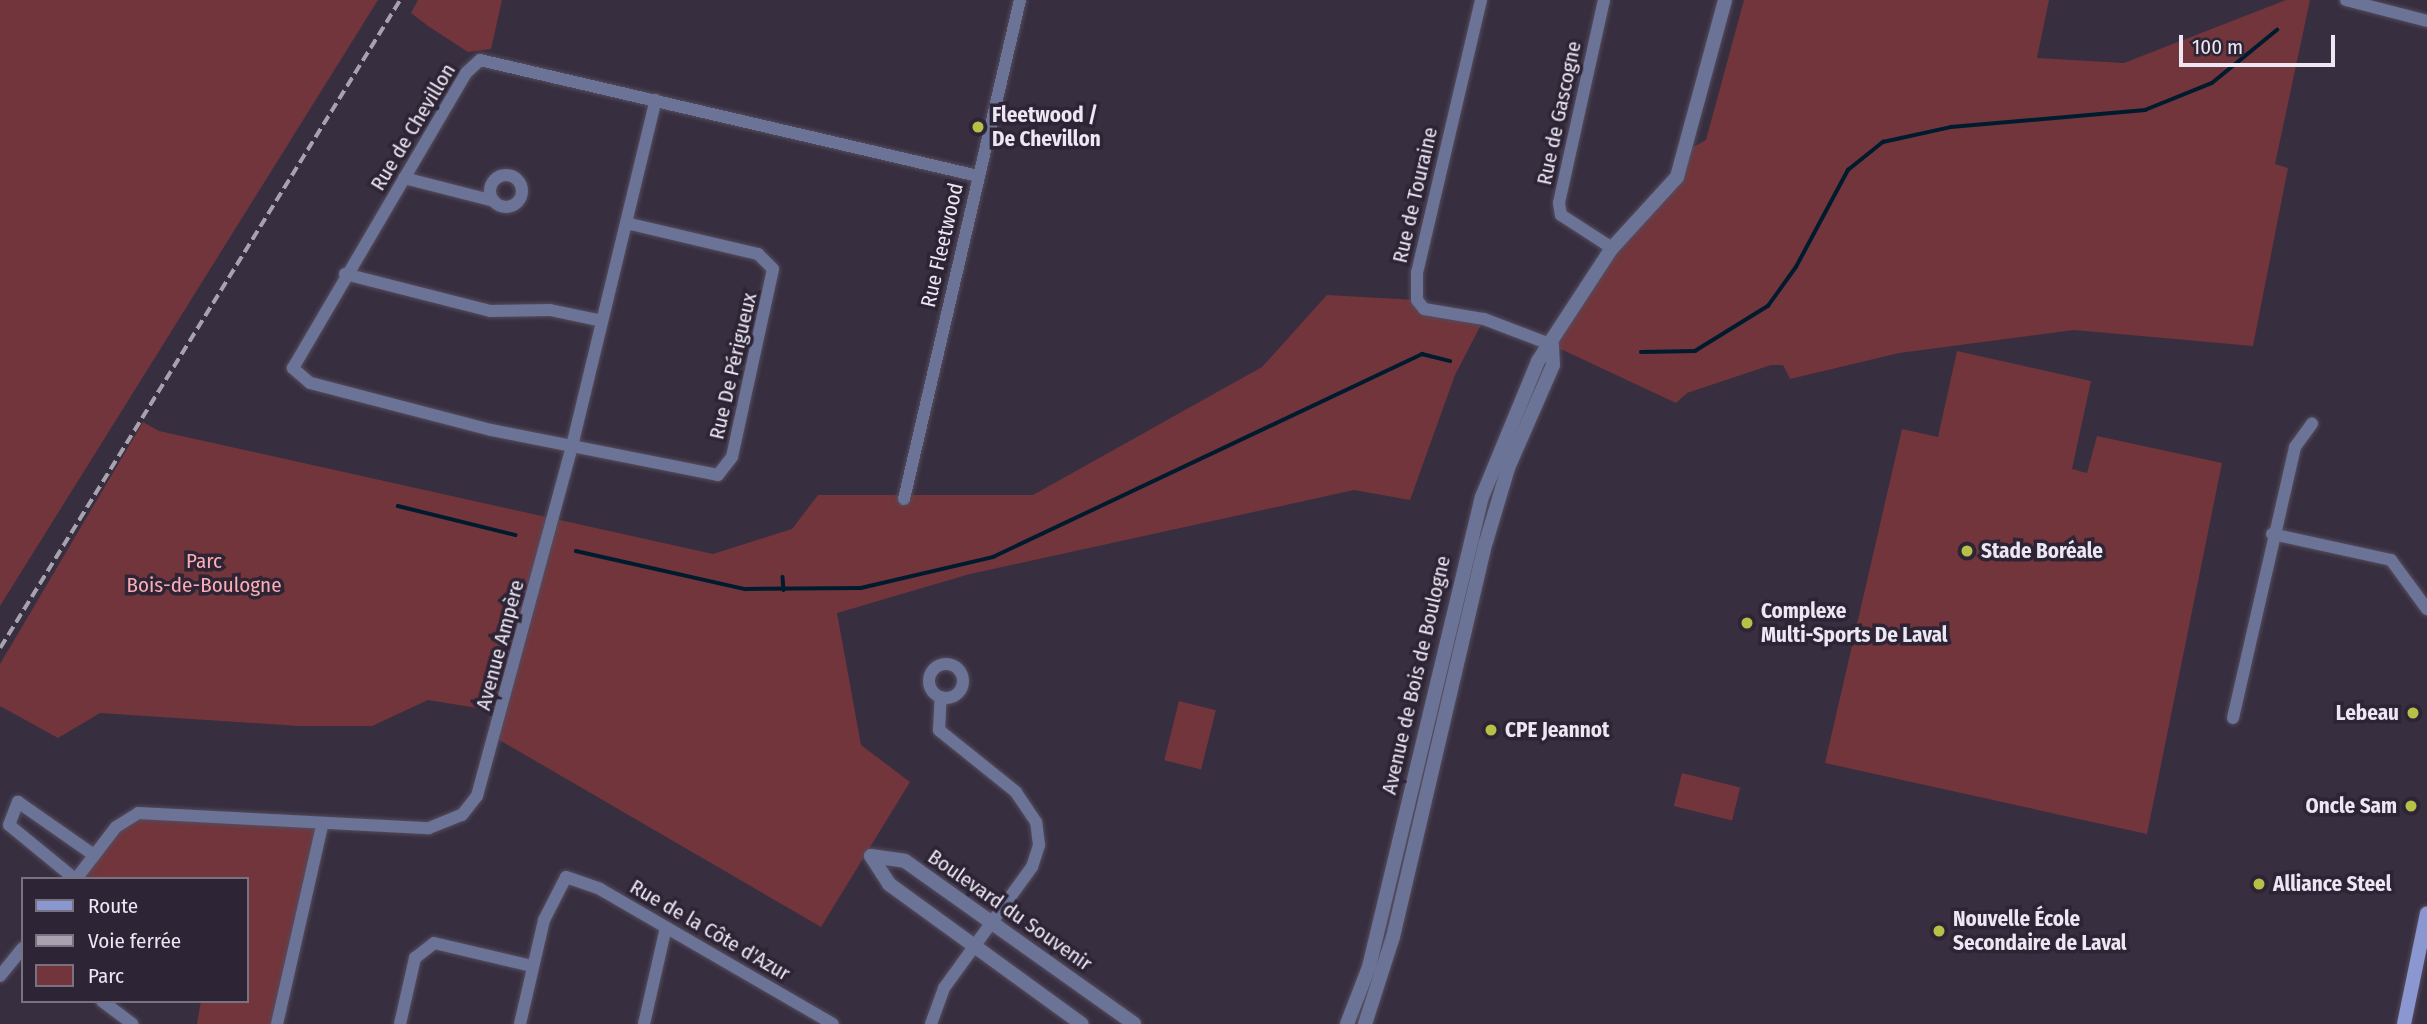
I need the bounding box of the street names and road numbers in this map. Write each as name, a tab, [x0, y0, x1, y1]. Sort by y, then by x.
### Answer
street label: Rue de Gascogne	[1531, 39, 1587, 187]
street label: Rue de Chevillon	[365, 59, 461, 195]
street label: Rue de Touraine	[1387, 125, 1443, 265]
street label: Rue Fleetwood	[915, 180, 969, 310]
street label: Rue De Périgueux	[704, 290, 762, 442]
street label: Avenue de Bois de Boulogne	[1376, 553, 1456, 797]
street label: Avenue Ampère	[471, 577, 529, 713]
street label: Boulevard du Souvenir	[923, 844, 1097, 976]
street label: Rue de la Côte d'Azur	[626, 874, 794, 986]

